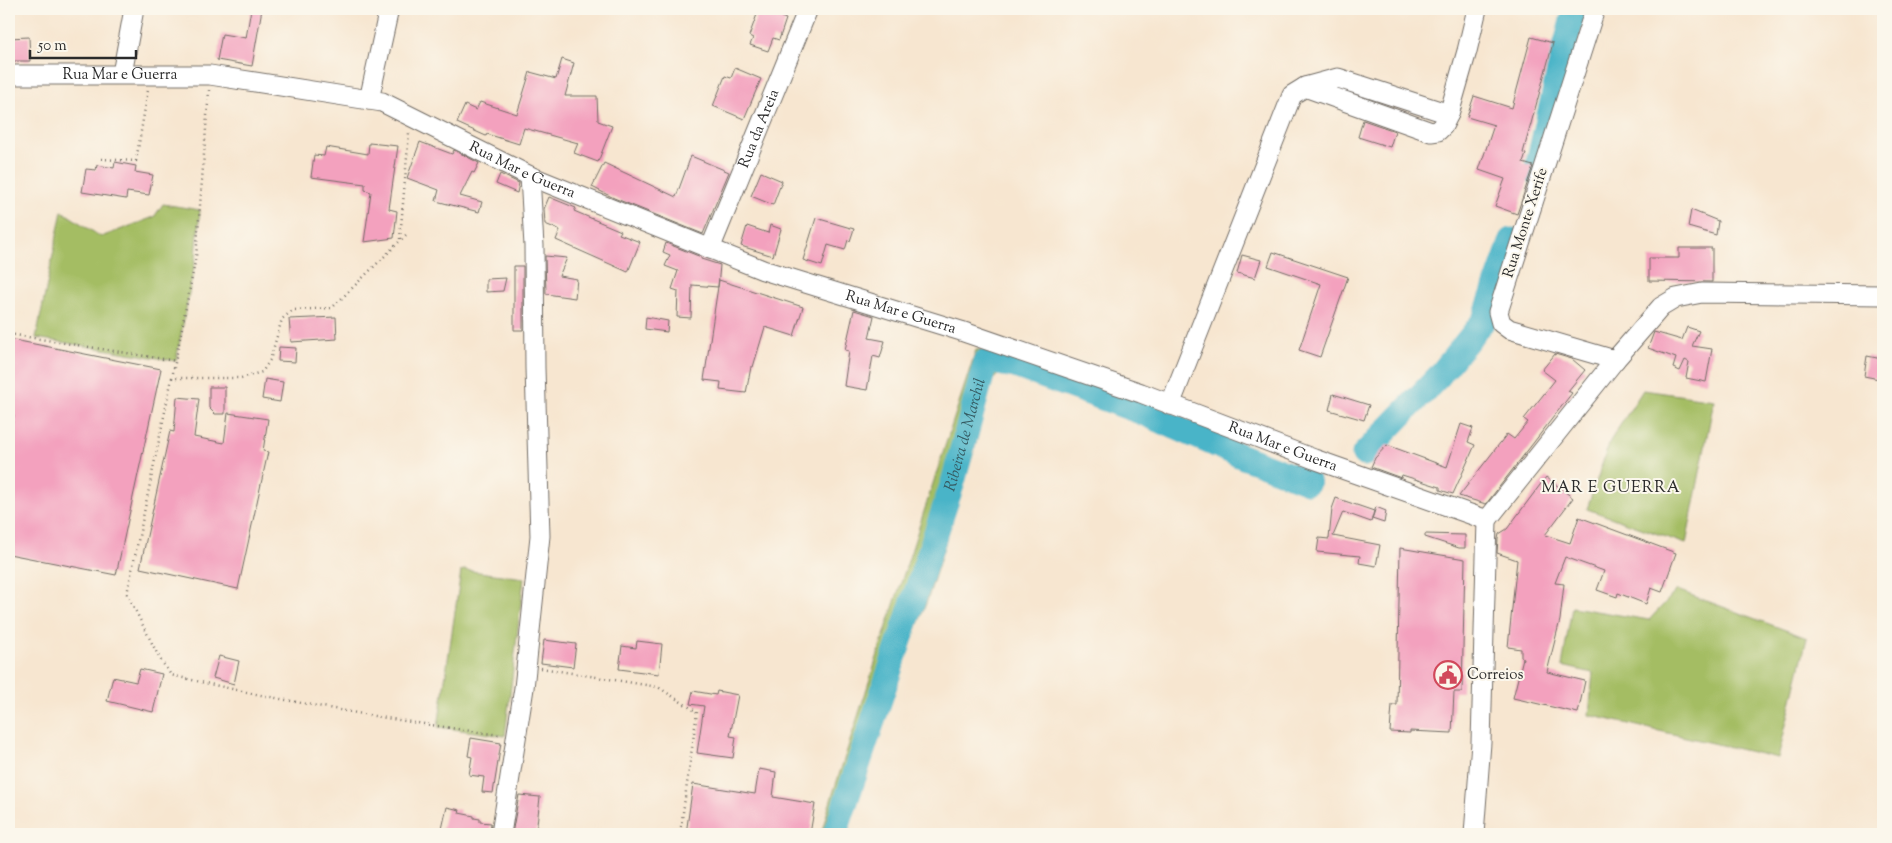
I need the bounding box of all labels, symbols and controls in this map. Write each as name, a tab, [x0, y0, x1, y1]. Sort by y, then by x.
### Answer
scale bar	[30, 28, 136, 60]
text: 50 m	[37, 36, 67, 57]
street label: Rua Mar e Guerra	[63, 65, 177, 86]
street label: Rua da Areia	[734, 86, 785, 171]
street label: Rua Mar e Guerra	[465, 137, 578, 204]
street label: Rua Monte Xerife	[1498, 165, 1554, 281]
street label: Rua Mar e Guerra	[843, 286, 959, 339]
water label: Ribeira de Marchil	[939, 376, 992, 495]
street label: Rua Mar e Guerra	[1225, 417, 1340, 477]
district label: MAR E GUERRA	[1541, 477, 1681, 500]
public building icon: Correios	[1433, 660, 1463, 690]
place label: Correios	[1467, 665, 1524, 686]

